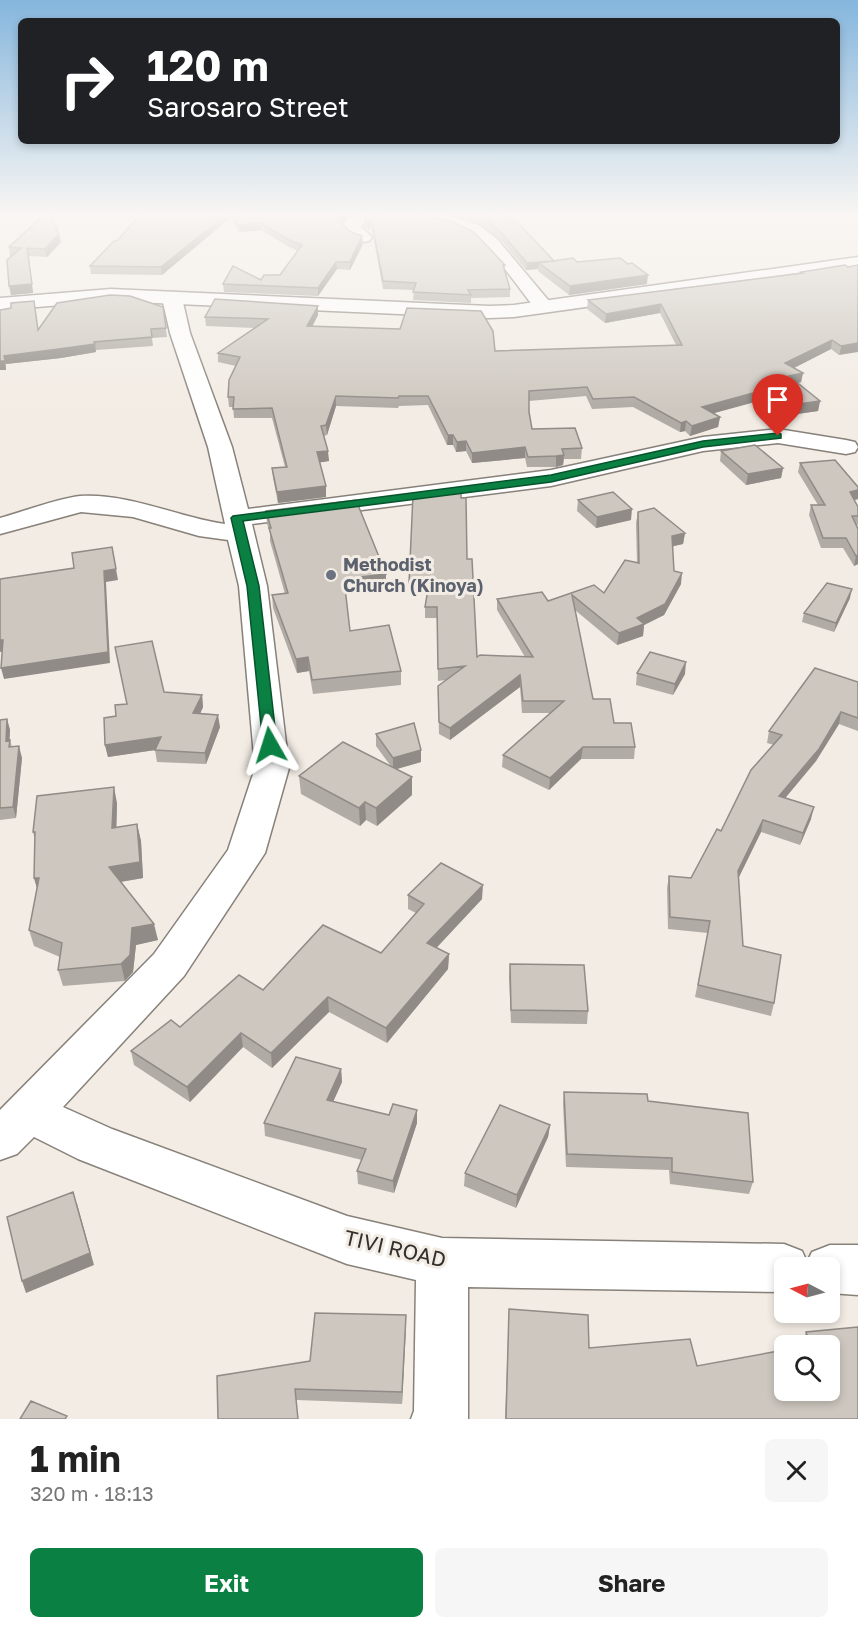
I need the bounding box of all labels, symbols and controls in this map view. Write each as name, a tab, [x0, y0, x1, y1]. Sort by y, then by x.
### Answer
text: 120 m	[147, 40, 269, 90]
icon: right	[48, 42, 126, 120]
text: Sarosaro Street	[147, 91, 349, 123]
pin	[752, 374, 803, 436]
icon: arrive	[761, 383, 794, 416]
place label: Methodist Church (Kinoya)	[343, 553, 483, 596]
marker: Methodist Church (Kinoya)	[324, 568, 338, 582]
position arrow	[238, 713, 302, 777]
street label: TIVI ROAD	[342, 1224, 449, 1272]
north arrow	[774, 1257, 840, 1323]
map controls	[774, 1257, 840, 1401]
button: search	[774, 1335, 840, 1401]
text: 1 min	[30, 1437, 121, 1480]
button: close	[765, 1439, 828, 1502]
text: 320 m · 18:13	[30, 1481, 154, 1505]
button: Exit	[30, 1548, 423, 1617]
button: Share	[435, 1548, 828, 1617]

